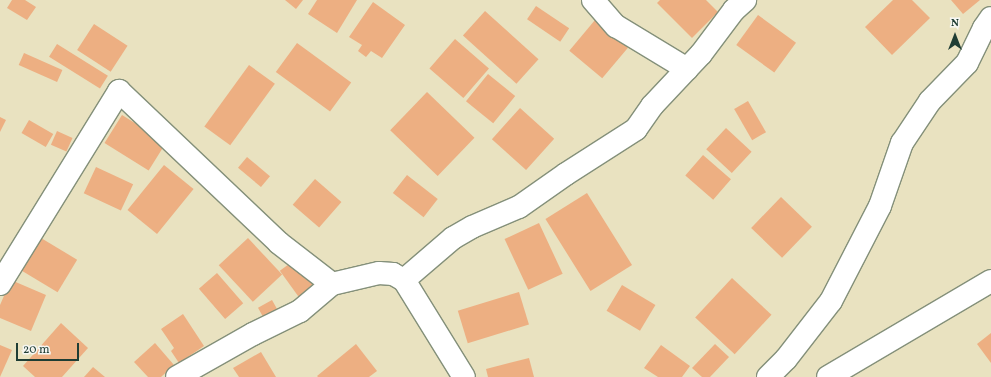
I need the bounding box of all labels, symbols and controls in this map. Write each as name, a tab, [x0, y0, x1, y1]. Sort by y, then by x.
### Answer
north arrow	[935, 16, 975, 56]
text: N	[951, 16, 959, 31]
scale bar	[18, 335, 81, 361]
text: 20 m	[23, 342, 50, 358]

